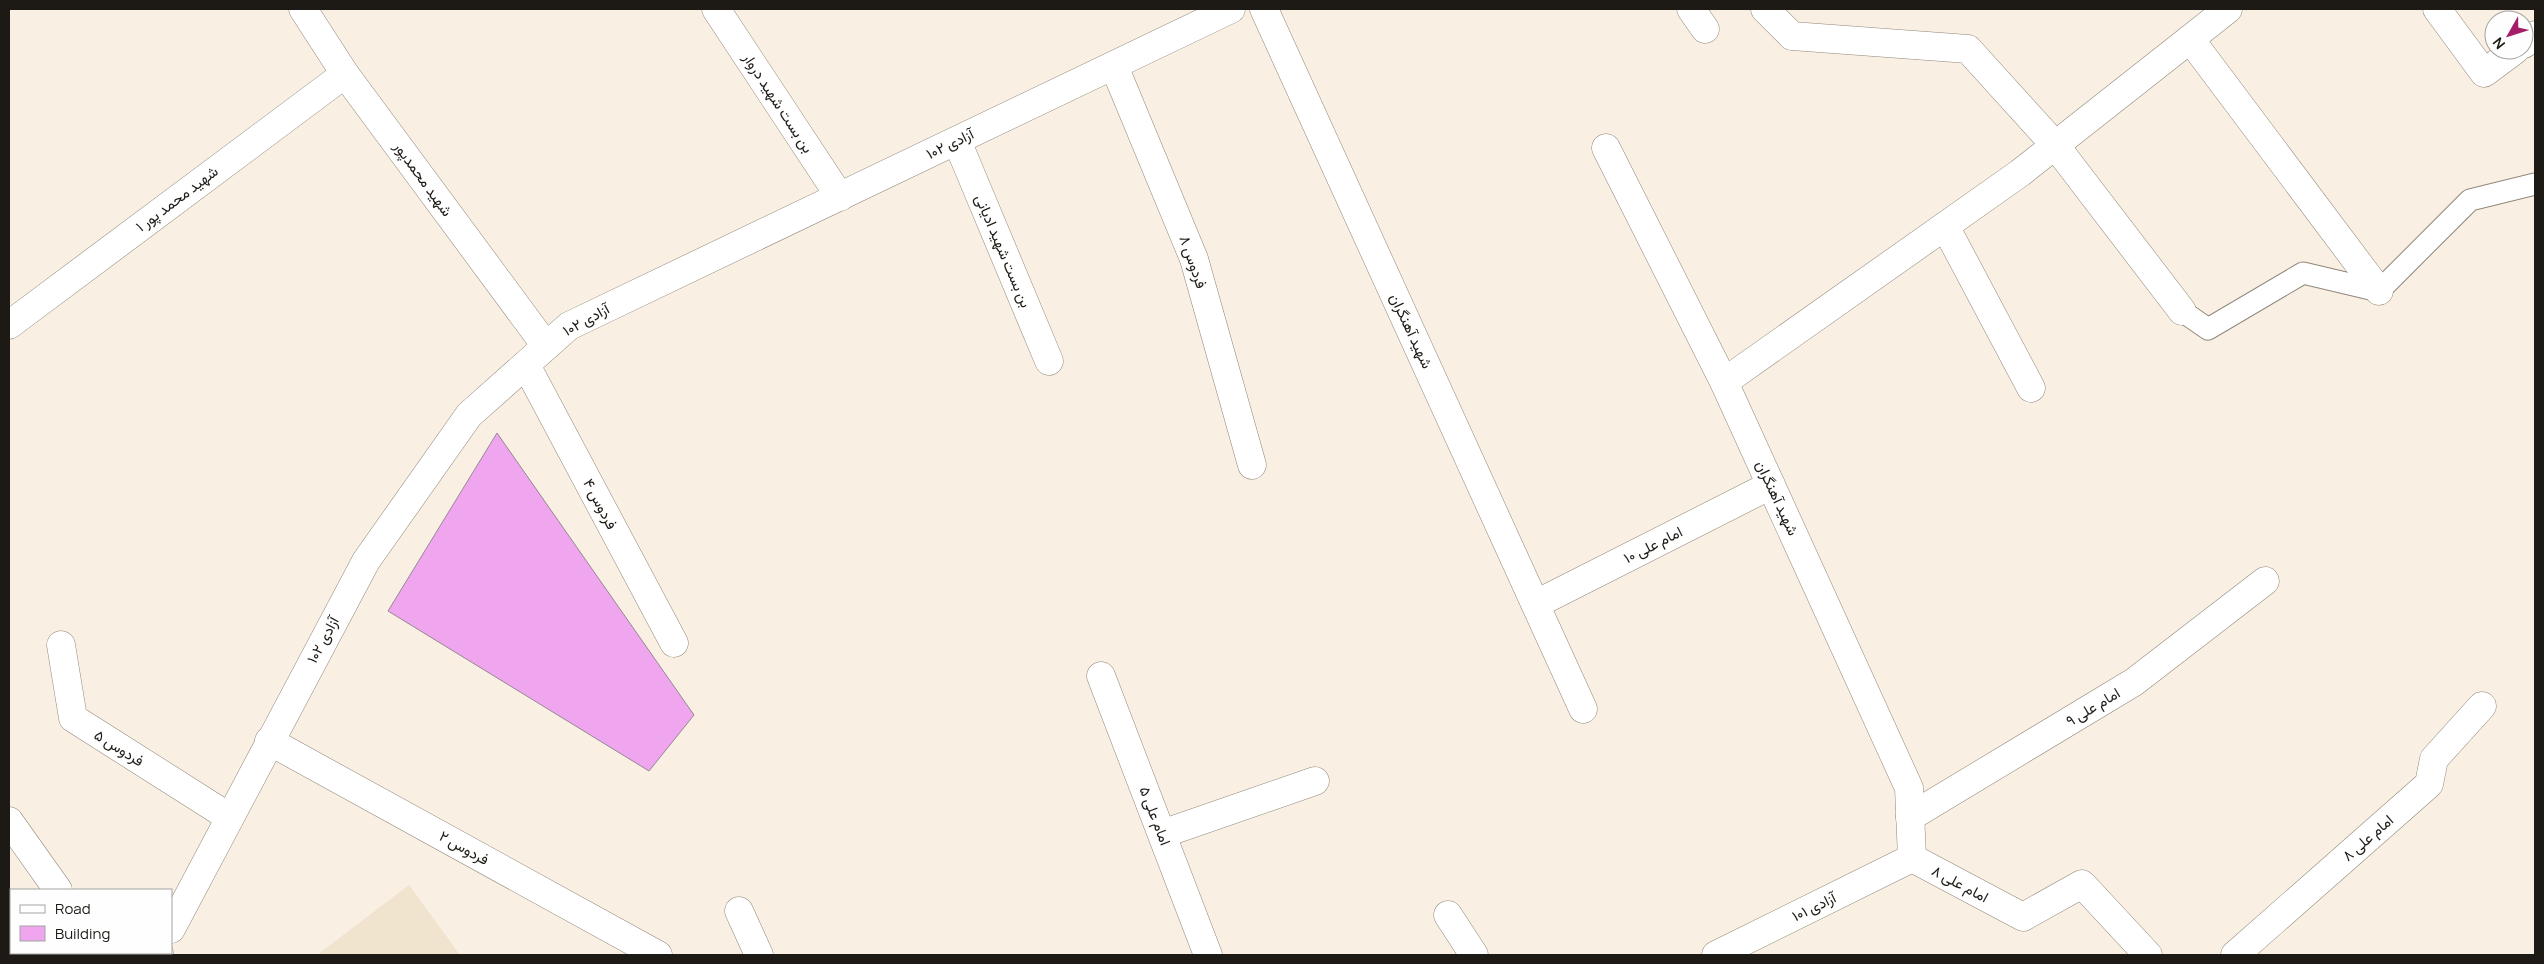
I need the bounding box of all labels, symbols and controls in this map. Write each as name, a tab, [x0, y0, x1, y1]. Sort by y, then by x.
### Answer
north arrow	[2484, 10, 2534, 60]
text: N	[2488, 34, 2509, 53]
street label: بن بست شهید دروار	[738, 48, 819, 157]
street label: آزادی ۱۰۲	[923, 122, 978, 164]
street label: شهید محمدپور	[389, 136, 458, 221]
street label: شهید محمد پور ۱	[131, 161, 222, 237]
street label: بن بست شهید ادیانی	[970, 191, 1037, 311]
street label: فردوس ۸	[1175, 232, 1212, 291]
street label: شهید آهنگران	[1385, 290, 1438, 372]
street label: آزادی ۱۰۲	[559, 297, 614, 341]
street label: شهید آهنگران	[1751, 457, 1804, 539]
street label: فردوس ۴	[578, 475, 623, 533]
street label: امام علی ۱۰	[1620, 521, 1686, 568]
street label: آزادی ۱۰۲	[301, 611, 344, 667]
street label: امام علی ۹	[2062, 682, 2124, 731]
street label: فردوس ۵	[90, 724, 148, 771]
street label: امام علی ۵	[1135, 783, 1176, 848]
street label: امام علی ۸	[2338, 810, 2398, 866]
street label: فردوس ۲	[436, 825, 493, 870]
street label: امام علی ۸	[1928, 860, 1992, 907]
street label: آزادی ۱۰۱	[1788, 886, 1841, 926]
legend	[10, 889, 172, 954]
text: Road	[55, 898, 91, 919]
text: Building	[55, 923, 110, 944]

